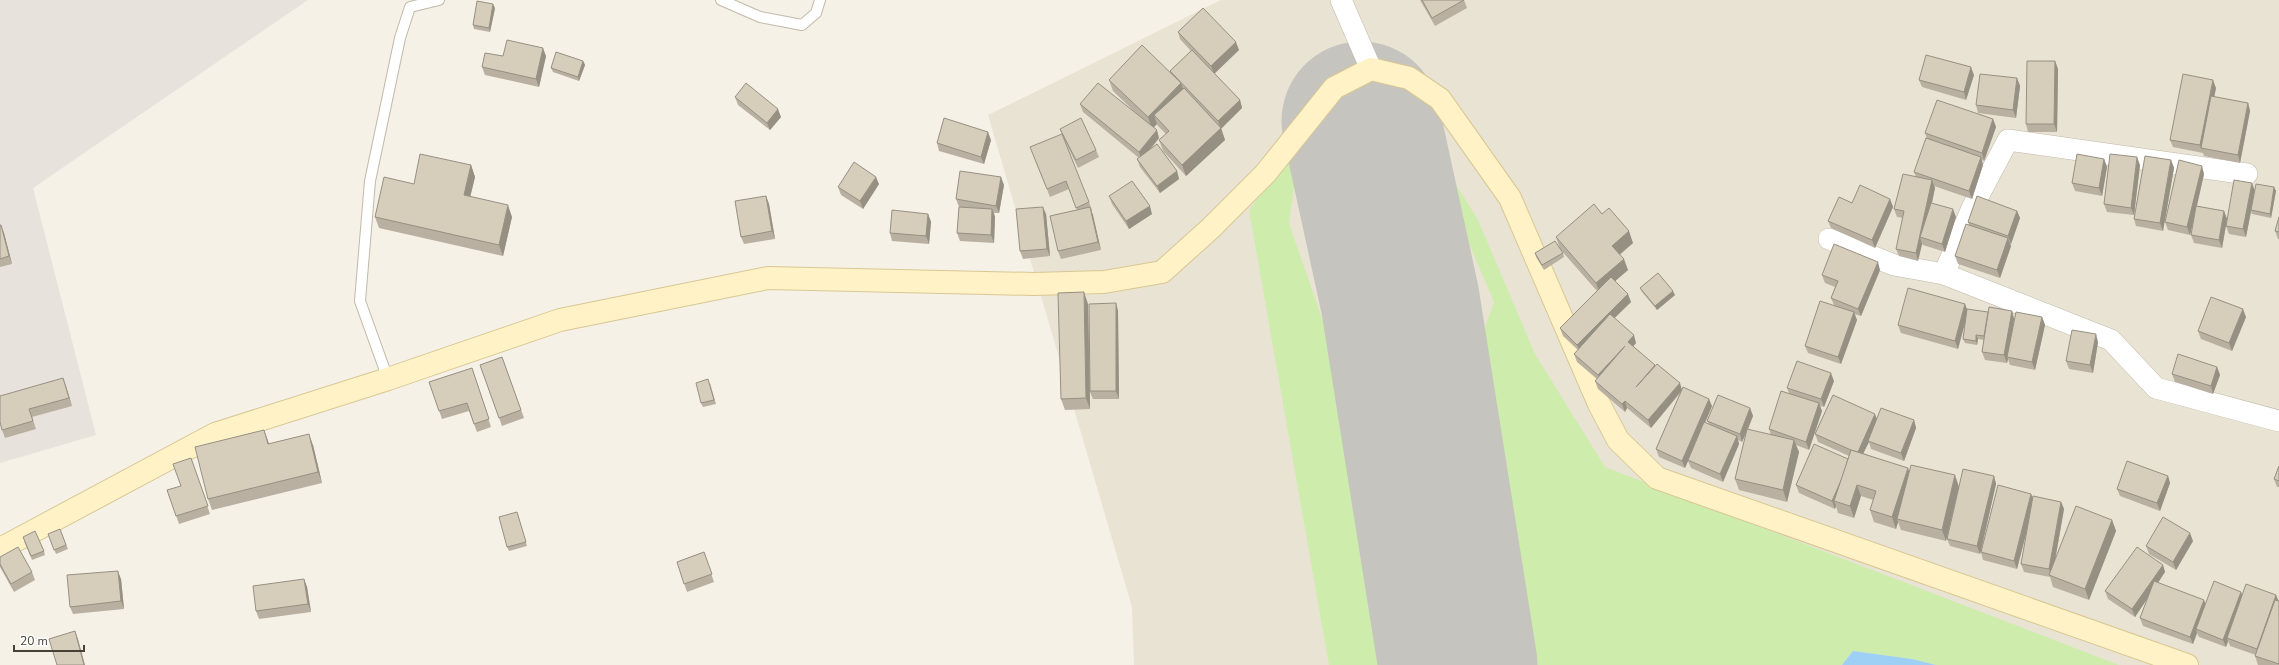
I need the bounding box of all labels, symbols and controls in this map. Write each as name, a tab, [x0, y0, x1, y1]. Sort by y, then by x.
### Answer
scale bar	[14, 627, 84, 653]
text: 20 m	[20, 633, 48, 649]

